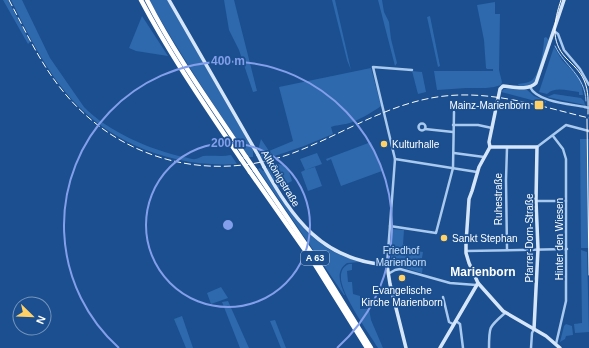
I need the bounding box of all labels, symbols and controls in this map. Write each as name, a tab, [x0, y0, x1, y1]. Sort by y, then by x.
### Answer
text: 400 m	[211, 54, 245, 68]
marker: Mainz-Marienborn	[533, 99, 545, 111]
place label: Mainz-Marienborn	[449, 100, 530, 111]
text: 200 m	[211, 136, 245, 150]
marker: Kulturhalle	[379, 139, 389, 149]
place label: Kulturhalle	[392, 139, 440, 150]
street label: Altkönigstraße	[259, 148, 302, 209]
street label: Ruhestraße	[493, 172, 504, 225]
street label: Pfarrer-Dorn-Straße	[524, 193, 535, 282]
street label: Hinter den Wiesen	[554, 198, 565, 280]
centre of rings	[221, 218, 235, 232]
marker: Sankt Stephan	[439, 233, 449, 243]
place label: Sankt Stephan	[452, 233, 518, 244]
park label: Friedhof Marienborn	[376, 245, 426, 268]
road number: A 63	[301, 251, 329, 265]
district label: Marienborn	[450, 265, 516, 279]
marker: Evangelische Kirche Marienborn	[397, 273, 407, 283]
place label: Evangelische Kirche Marienborn	[361, 285, 443, 308]
north arrow	[12, 296, 52, 336]
text: N	[34, 314, 48, 326]

